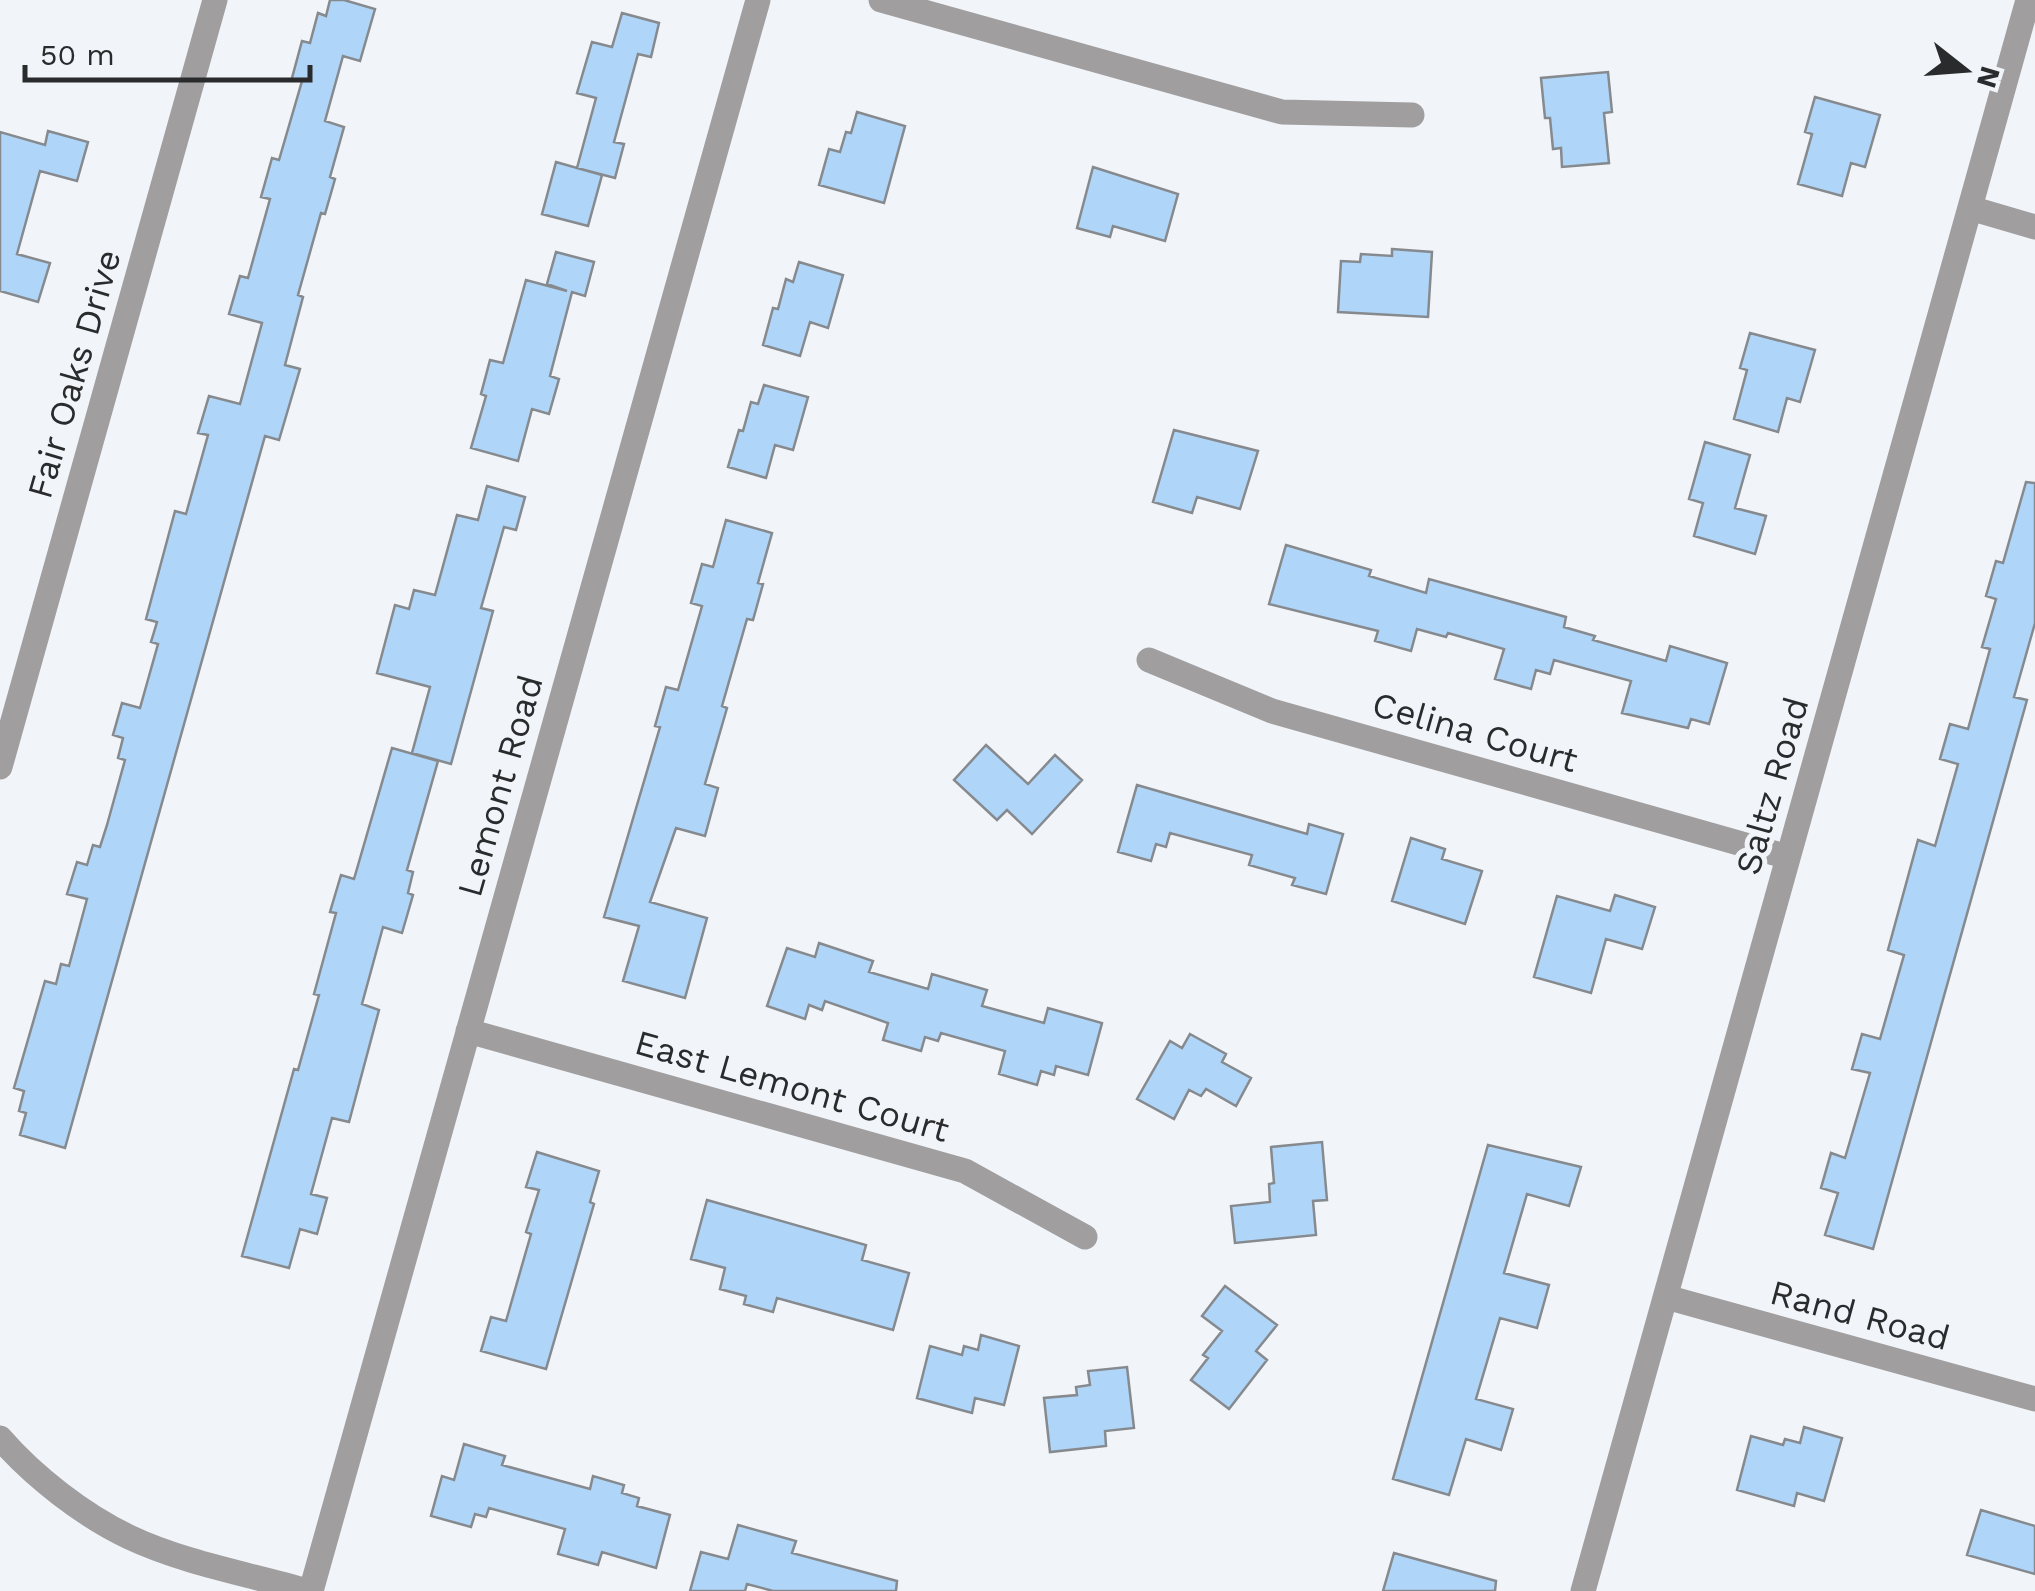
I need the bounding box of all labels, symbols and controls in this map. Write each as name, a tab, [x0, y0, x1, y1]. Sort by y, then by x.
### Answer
scale bar	[25, 20, 310, 82]
north arrow	[1915, 20, 2015, 120]
text: 50 m	[40, 37, 115, 72]
text: N	[1970, 62, 2007, 92]
street label: Fair Oaks Drive	[18, 245, 130, 503]
street label: Lemont Road	[448, 670, 552, 902]
street label: Celina Court	[1368, 683, 1583, 781]
street label: Saltz Road	[1727, 692, 1817, 880]
street label: East Lemont Court	[630, 1021, 954, 1151]
street label: Rand Road	[1766, 1271, 1954, 1359]

